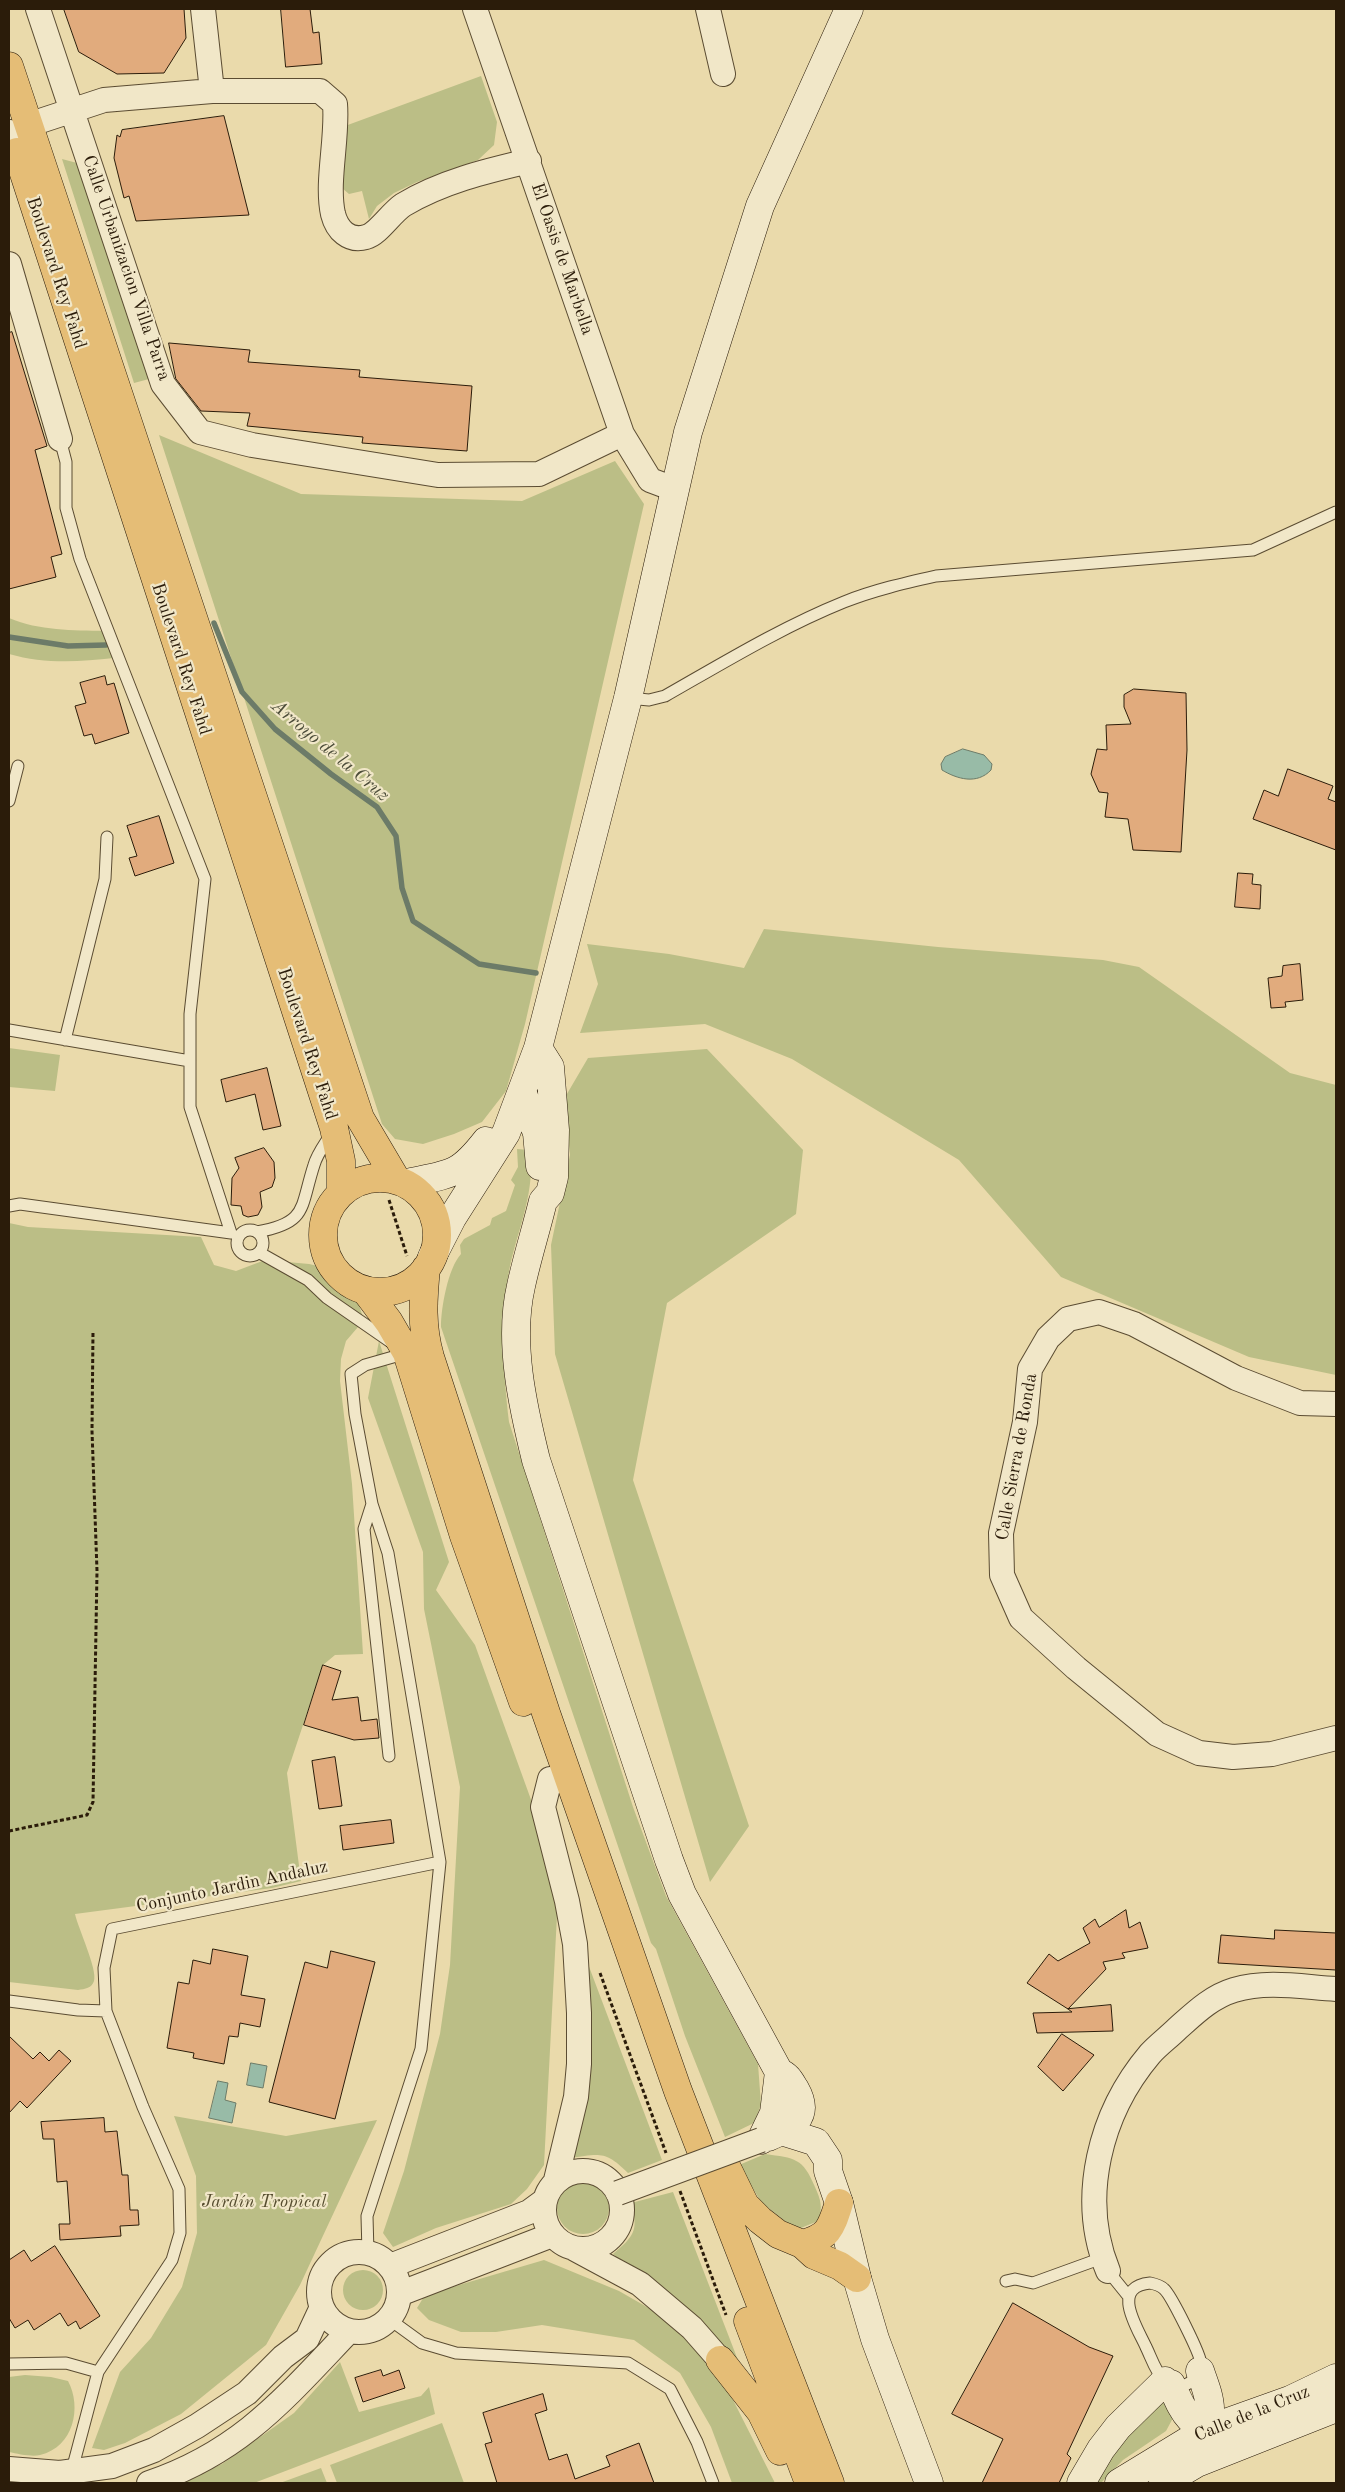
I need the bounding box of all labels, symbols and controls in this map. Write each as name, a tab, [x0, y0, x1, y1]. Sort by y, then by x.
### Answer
street label: Calle Urbanizacion Villa Parra	[77, 152, 175, 384]
street label: El Oasis de Marbella	[526, 180, 598, 338]
street label: Boulevard Rey Fahd	[21, 194, 91, 352]
street label: Boulevard Rey Fahd	[146, 580, 216, 738]
water label: Arroyo de la Cruz	[266, 695, 394, 807]
street label: Boulevard Rey Fahd	[272, 965, 342, 1123]
street label: Calle Sierra de Ronda	[992, 1372, 1042, 1542]
street label: Conjunto Jardin Andaluz	[134, 1856, 330, 1918]
park label: Jardín Tropical	[202, 2191, 326, 2213]
street label: Calle de la Cruz	[1191, 2381, 1313, 2447]

